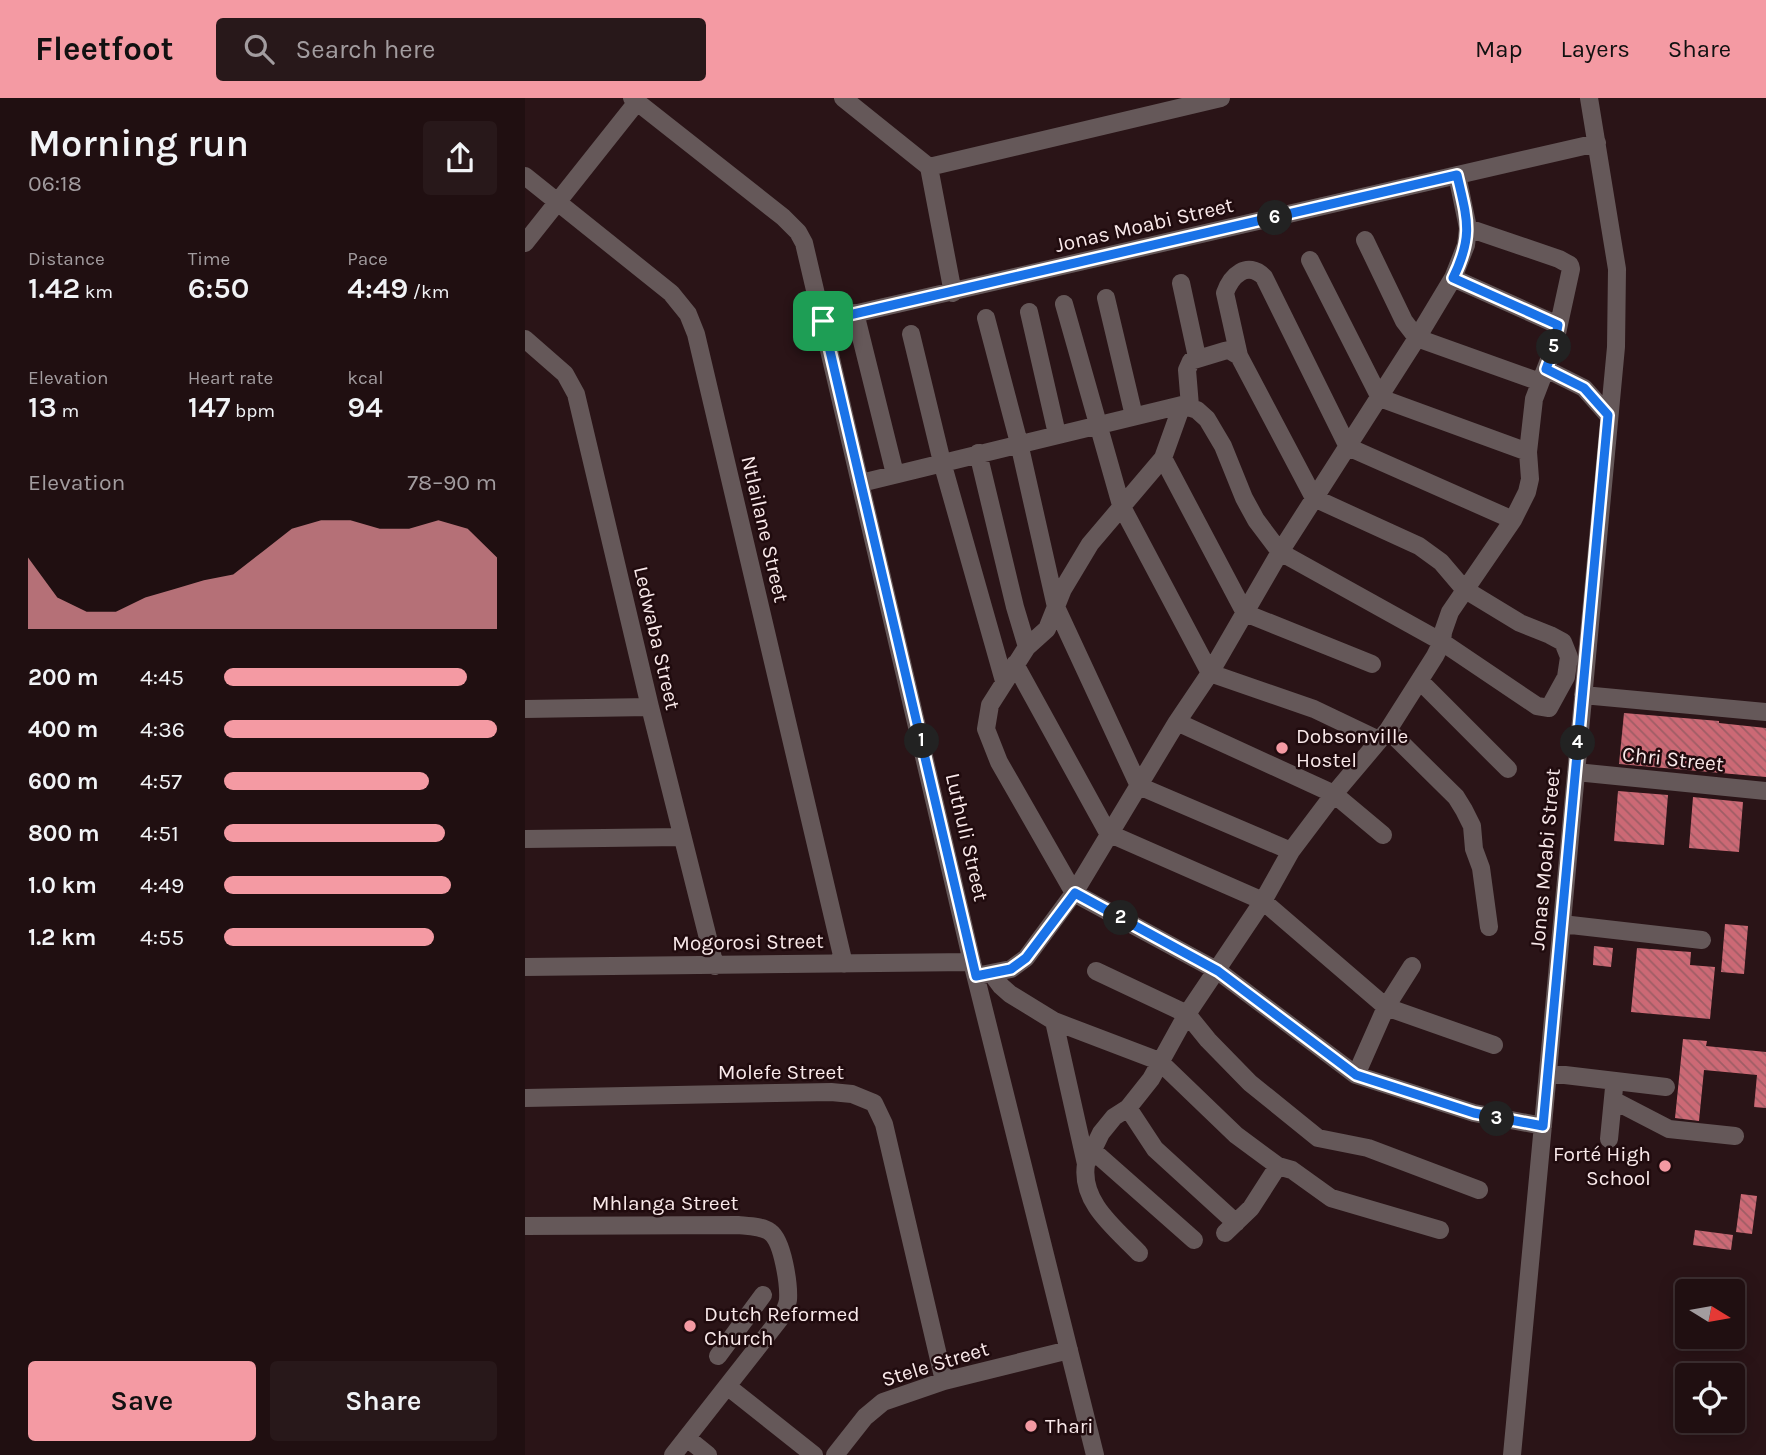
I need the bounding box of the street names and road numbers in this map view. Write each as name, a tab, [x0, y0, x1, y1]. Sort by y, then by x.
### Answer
street label: Jonas Moabi Street	[1052, 193, 1236, 257]
street label: Ntlailane Street	[736, 453, 794, 605]
street label: Ledwaba Street	[629, 564, 685, 712]
street label: Chri Street	[1621, 742, 1725, 776]
street label: Jonas Moabi Street	[1525, 767, 1565, 951]
street label: Luthuli Street	[941, 771, 993, 903]
street label: Mogorosi Street	[672, 929, 824, 955]
street label: Molefe Street	[718, 1060, 844, 1084]
street label: Mhlanga Street	[592, 1191, 738, 1215]
street label: Stele Street	[879, 1336, 992, 1392]

